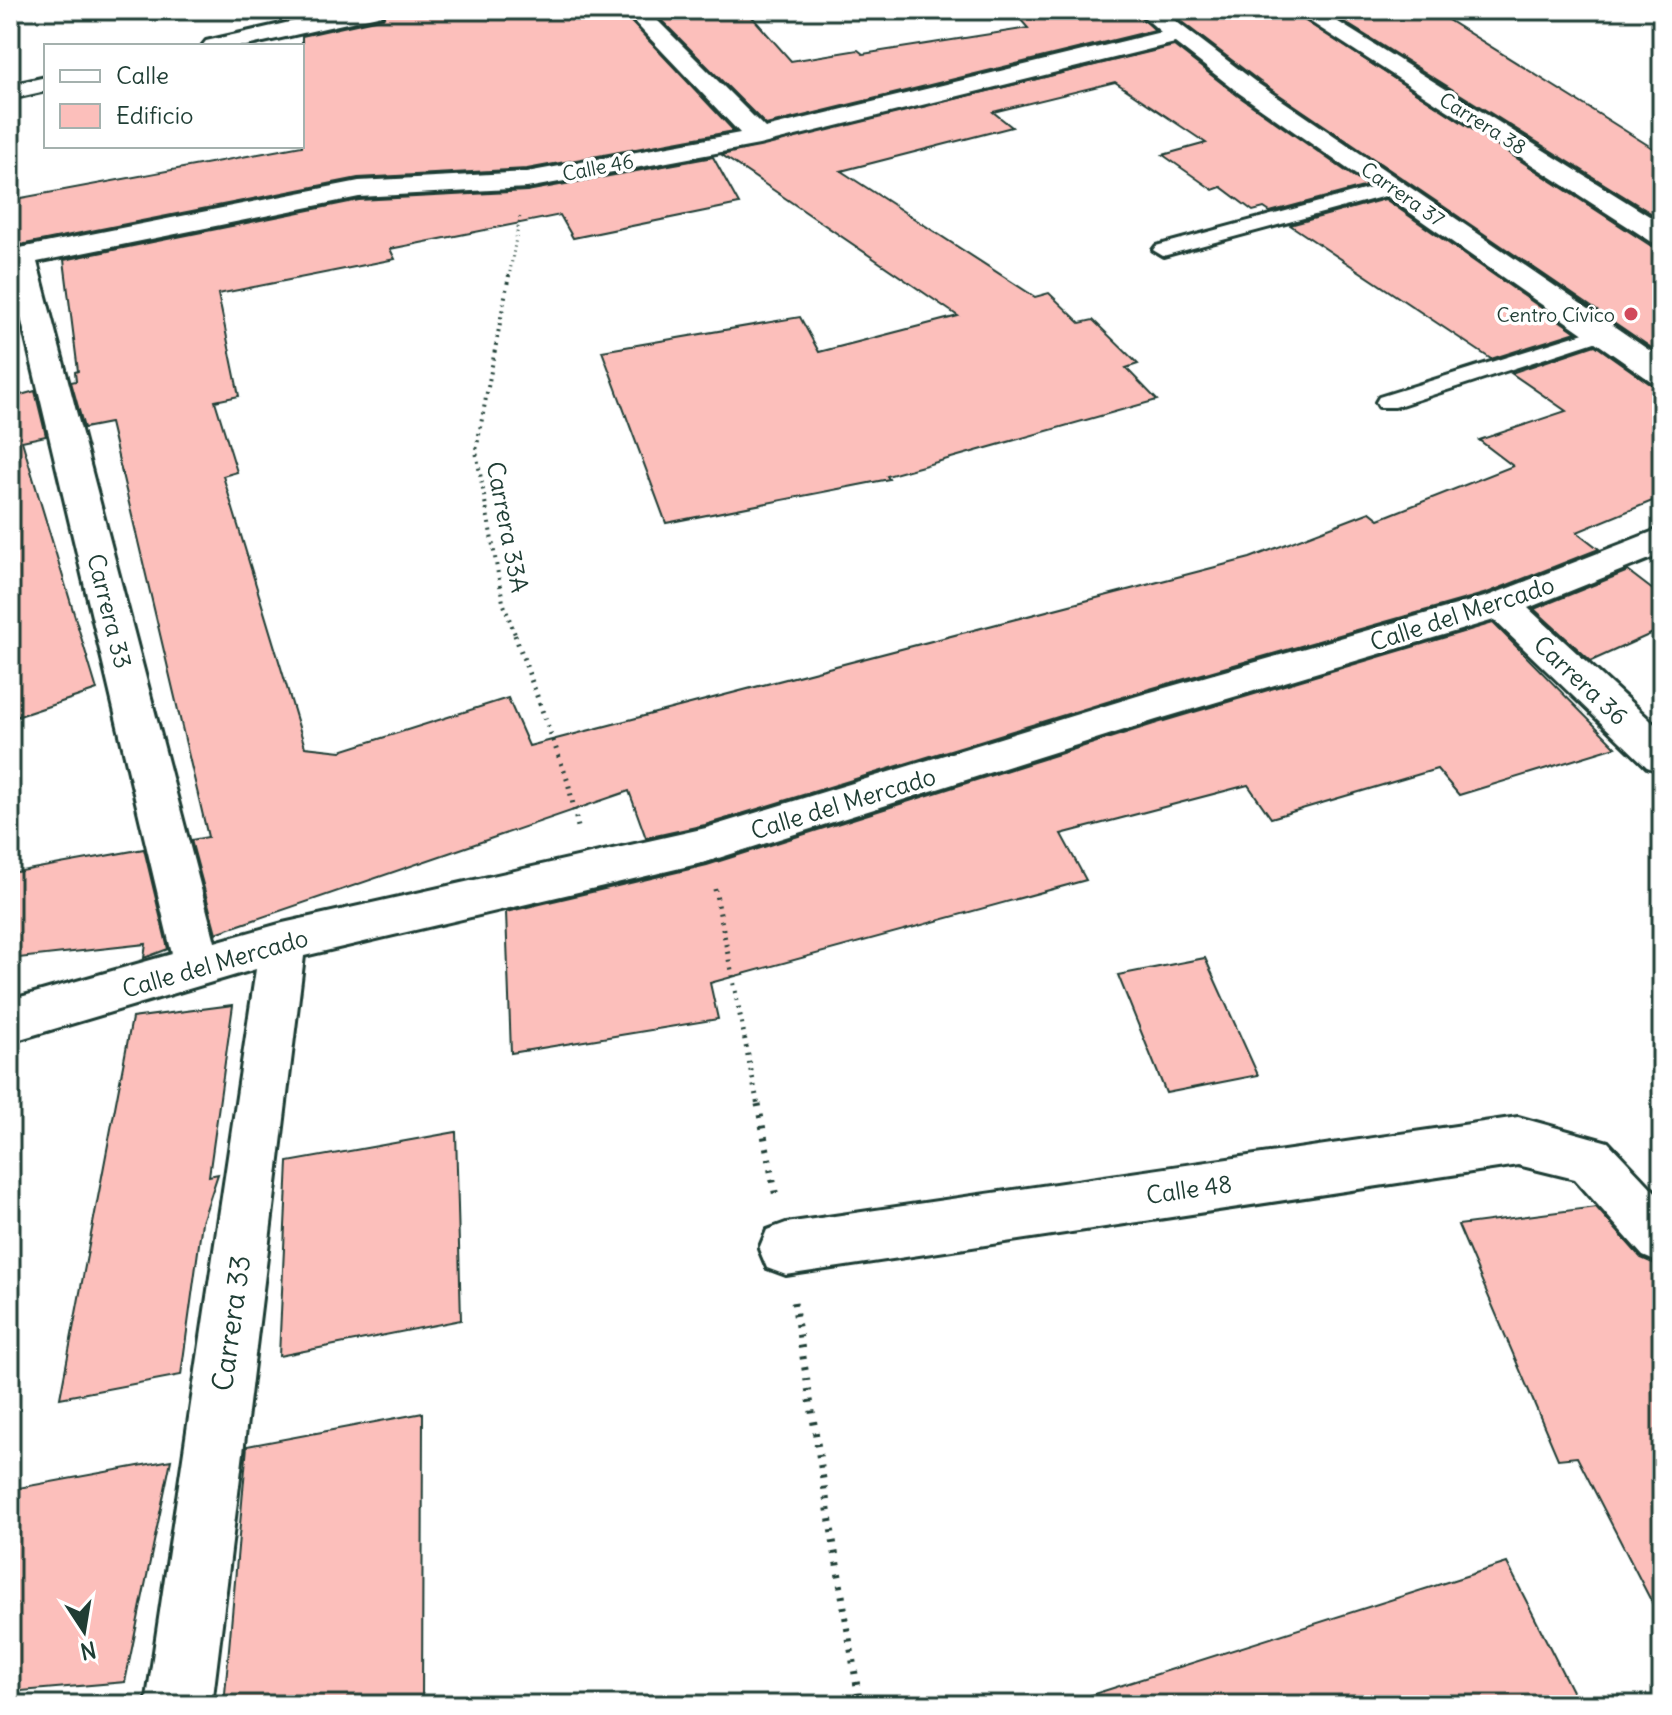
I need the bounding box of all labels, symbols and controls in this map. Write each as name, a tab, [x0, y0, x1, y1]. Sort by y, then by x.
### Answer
legend	[44, 44, 304, 148]
text: Calle	[116, 60, 169, 90]
street label: Carrera 38	[1435, 86, 1531, 160]
text: Edificio	[116, 100, 194, 130]
street label: Calle 46	[560, 148, 636, 186]
street label: Carrera 37	[1356, 156, 1450, 232]
place label: Centro Cívico	[1496, 302, 1615, 327]
marker: Centro Cívico	[1622, 305, 1640, 323]
street label: Carrera 33A	[481, 459, 535, 595]
street label: Carrera 33	[81, 550, 139, 672]
street label: Calle del Mercado	[1366, 569, 1558, 657]
street label: Carrera 36	[1528, 629, 1634, 731]
street label: Calle del Mercado	[747, 761, 939, 845]
street label: Calle del Mercado	[119, 922, 311, 1004]
street label: Calle 48	[1144, 1168, 1234, 1210]
street label: Carrera 33	[204, 1253, 258, 1393]
north arrow	[44, 1591, 124, 1671]
text: N	[78, 1635, 99, 1666]

